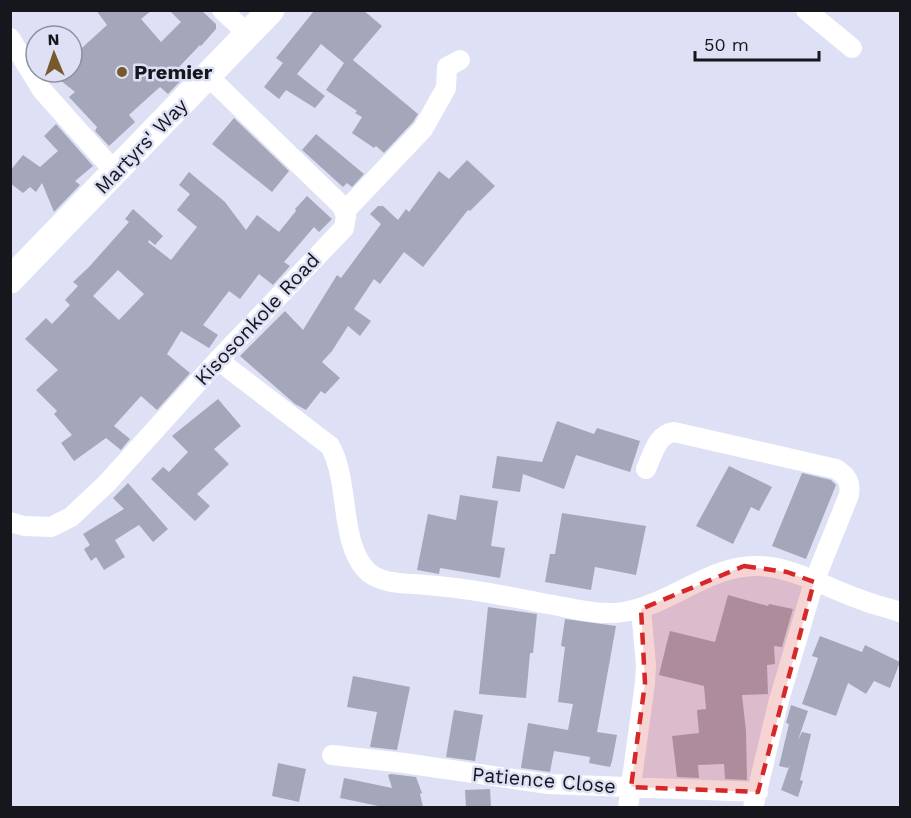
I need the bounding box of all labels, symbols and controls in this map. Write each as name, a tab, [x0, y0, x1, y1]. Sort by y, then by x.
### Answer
north arrow	[24, 24, 84, 84]
scale bar	[695, 24, 820, 62]
text: N	[47, 30, 60, 49]
text: 50 m	[704, 34, 749, 55]
place label: Premier	[134, 60, 213, 84]
marker: Premier	[115, 65, 129, 79]
street label: Martyrs' Way	[90, 93, 193, 199]
street label: Kisosonkole Road	[190, 248, 324, 390]
street label: Patience Close	[471, 762, 617, 798]

